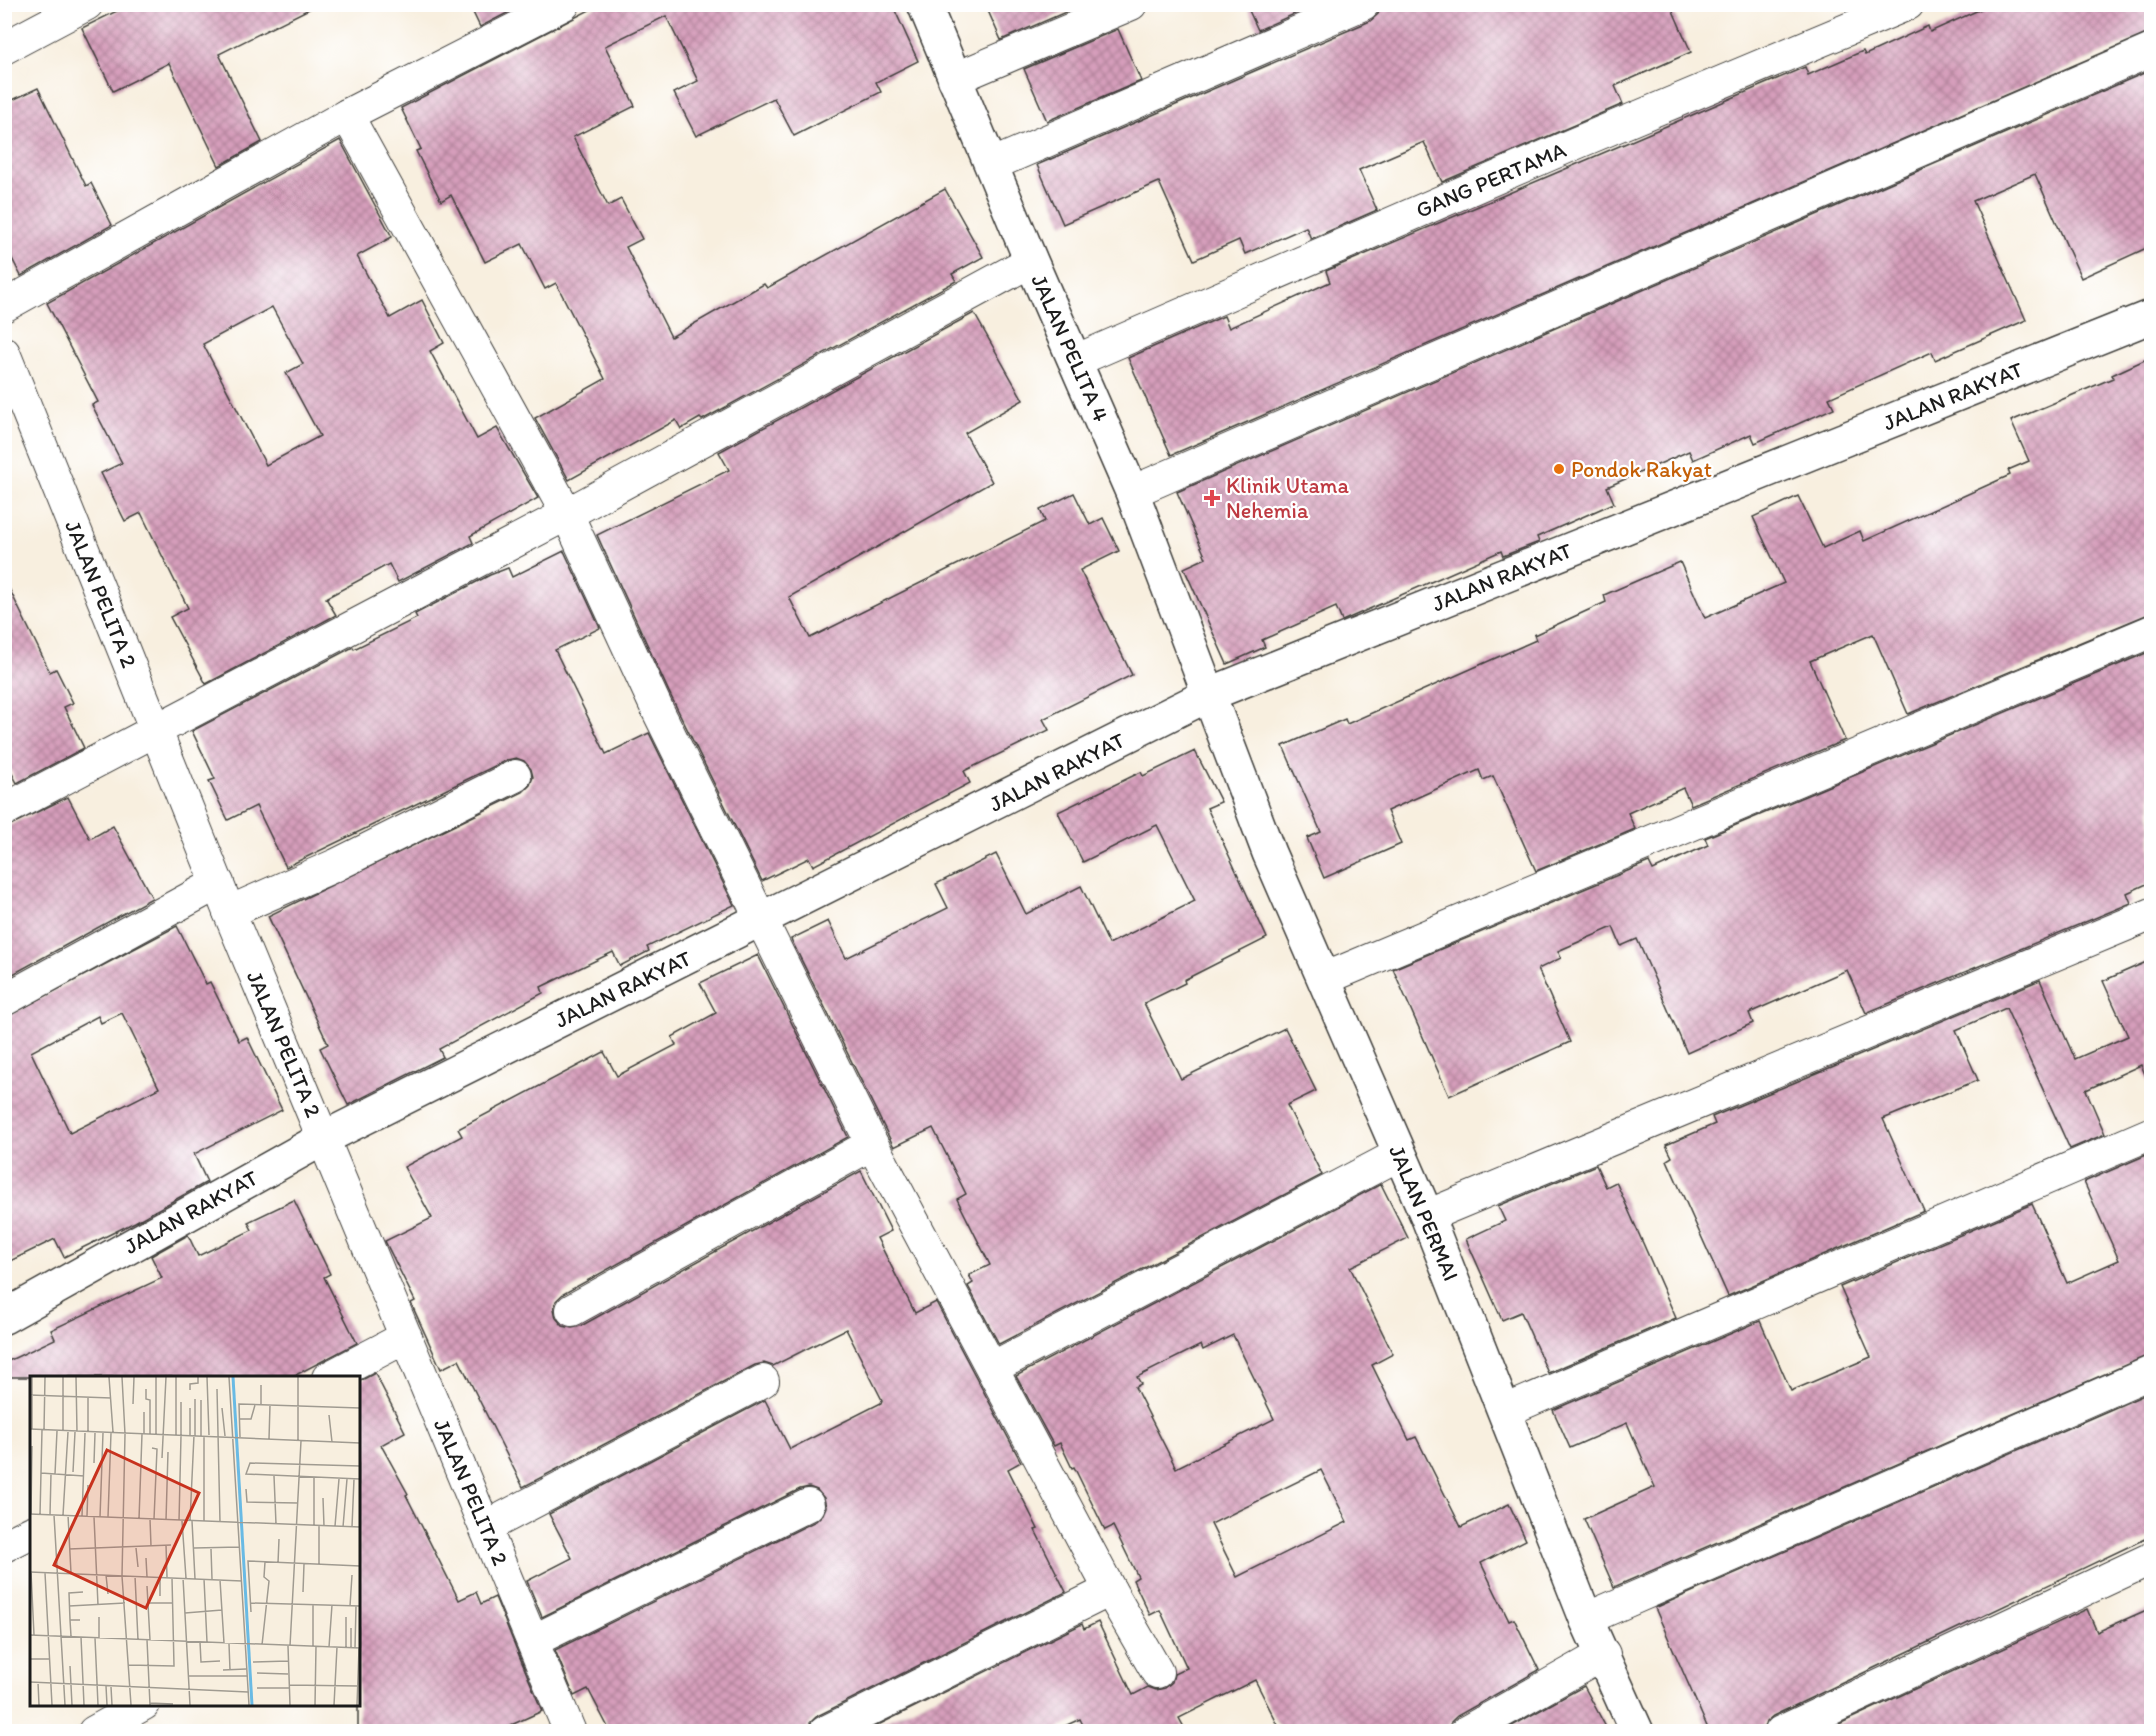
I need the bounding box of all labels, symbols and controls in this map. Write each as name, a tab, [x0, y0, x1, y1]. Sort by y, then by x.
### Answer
street label: GANG PERTAMA	[1412, 136, 1570, 224]
street label: JALAN PELITA 4	[1026, 270, 1114, 426]
street label: JALAN RAKYAT	[1879, 355, 2027, 436]
place label: Pondok Rakyat	[1571, 456, 1712, 483]
marker: Pondok Rakyat	[1552, 462, 1566, 476]
place label: Klinik Utama Nehemia	[1226, 472, 1350, 524]
marker: Klinik Utama Nehemia	[1203, 489, 1221, 507]
street label: JALAN PELITA 2	[59, 516, 143, 672]
street label: JALAN RAKYAT	[1428, 536, 1576, 617]
street label: JALAN RAKYAT	[985, 726, 1130, 818]
street label: JALAN RAKYAT	[550, 944, 696, 1034]
street label: JALAN PELITA 2	[241, 967, 327, 1122]
street label: JALAN PERMAI	[1383, 1141, 1465, 1285]
street label: JALAN RAKYAT	[120, 1164, 263, 1260]
inset map	[30, 1376, 360, 1706]
street label: JALAN PELITA 2	[428, 1415, 514, 1570]

